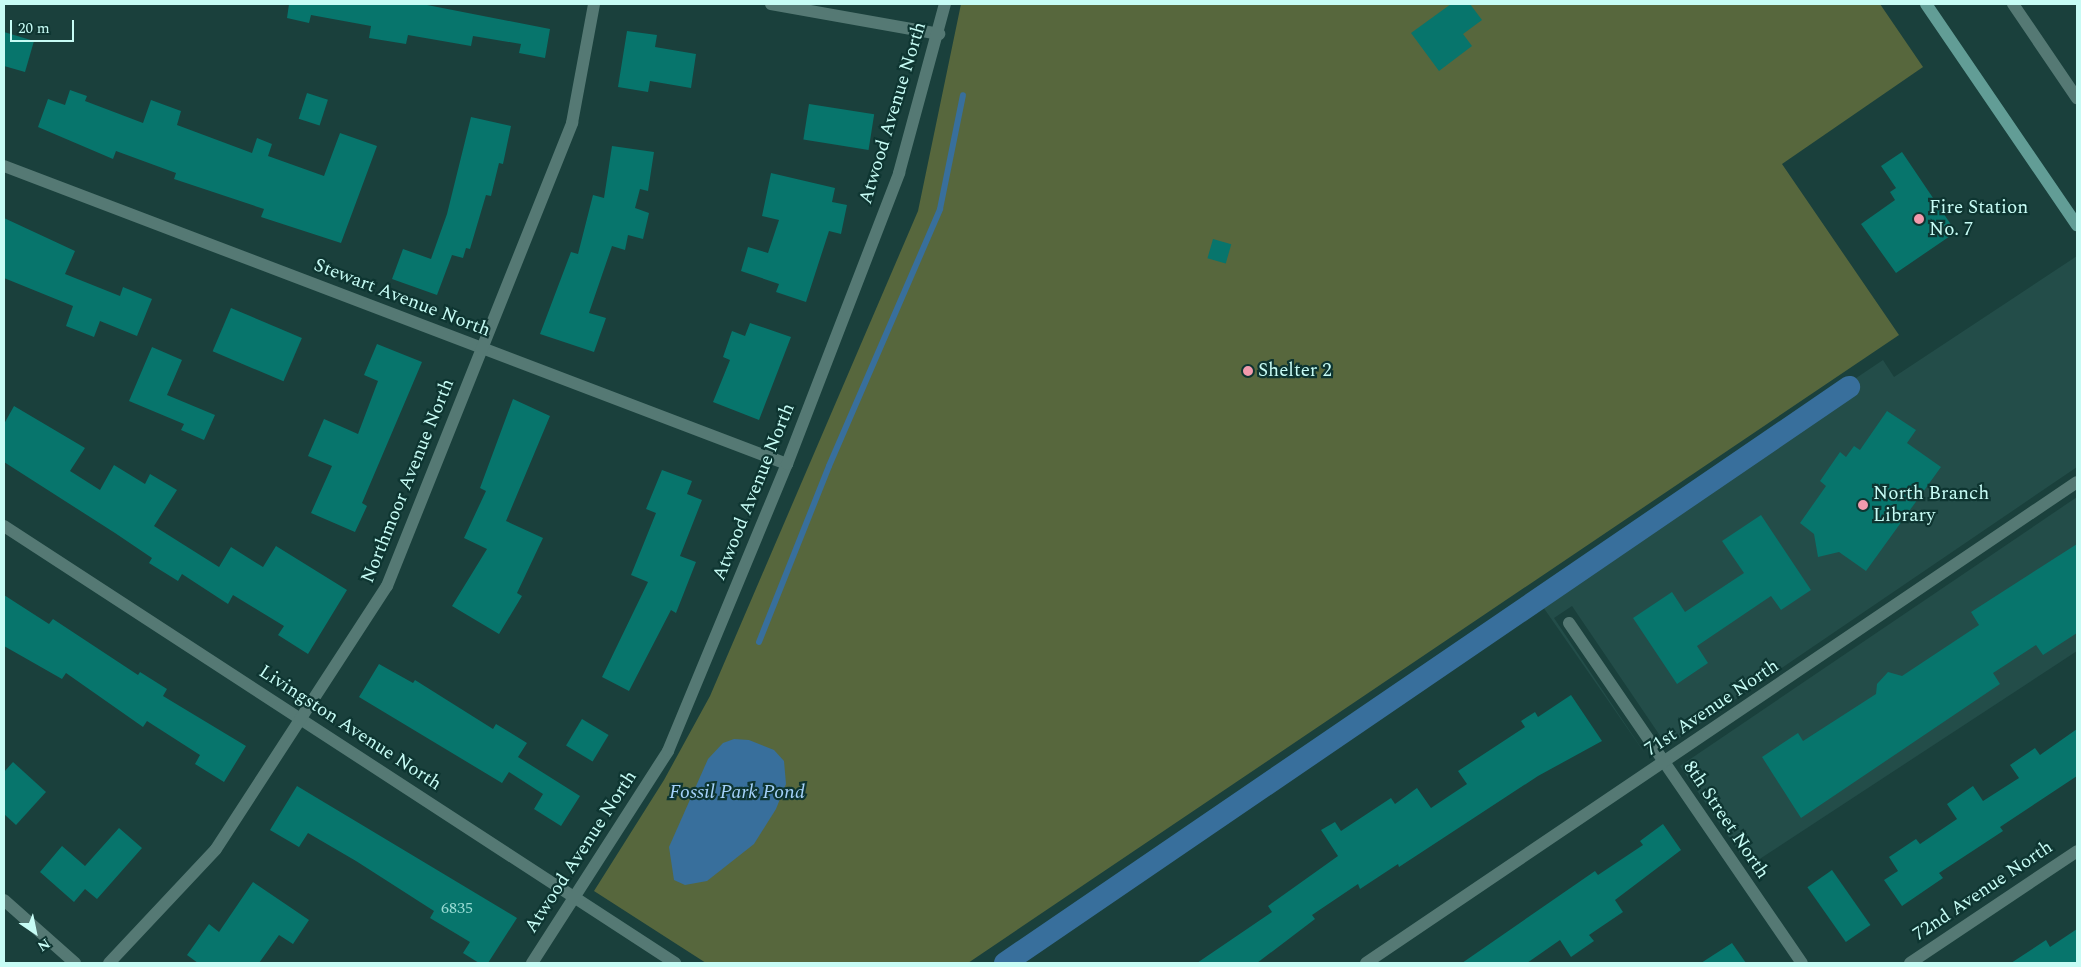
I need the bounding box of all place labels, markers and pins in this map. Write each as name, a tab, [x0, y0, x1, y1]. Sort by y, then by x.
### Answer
place label: Fire Station No. 7	[1929, 197, 2028, 241]
marker: Fire Station No. 7	[1913, 213, 1925, 225]
place label: Shelter 2	[1258, 360, 1332, 382]
marker: Shelter 2	[1242, 365, 1254, 377]
place label: North Branch Library	[1873, 483, 1989, 527]
marker: North Branch Library	[1857, 499, 1869, 511]

